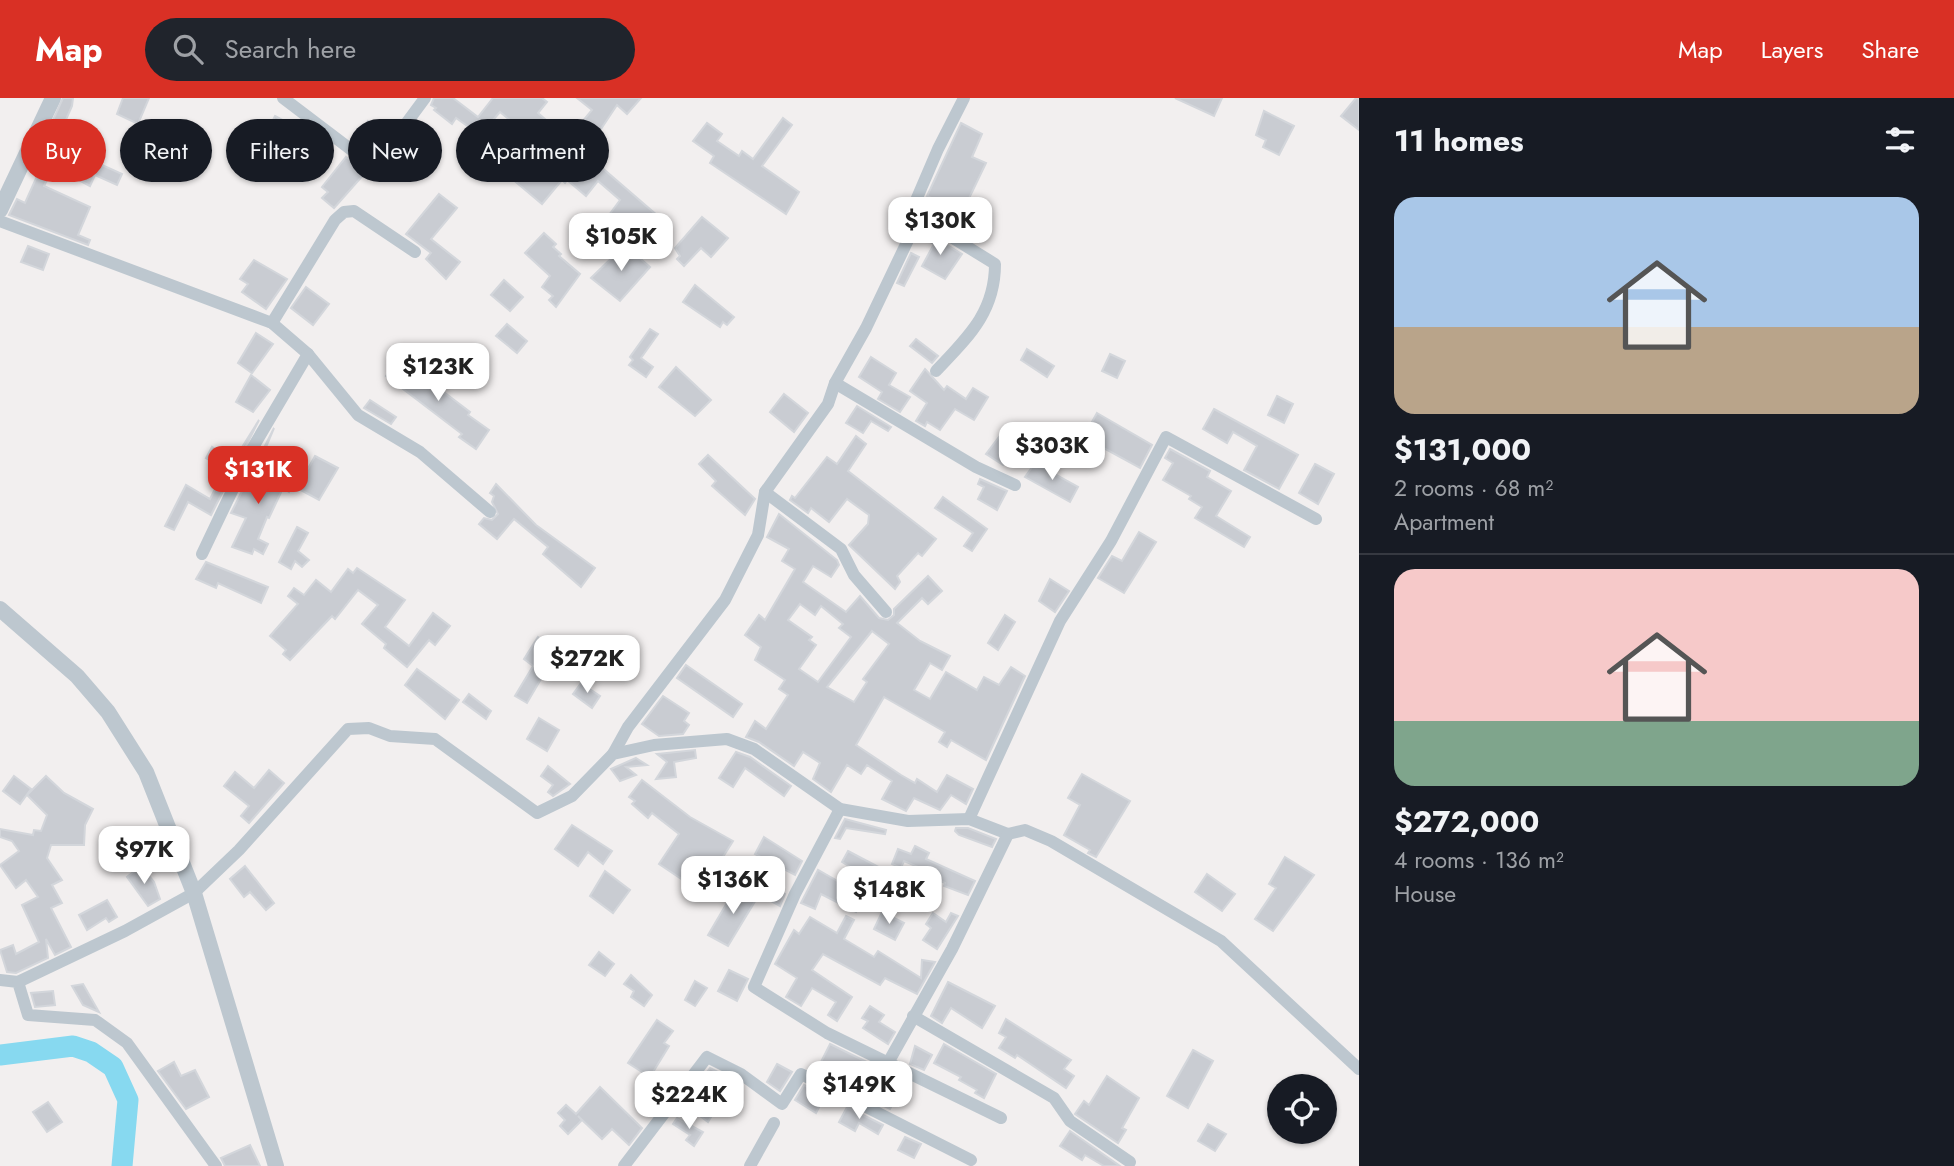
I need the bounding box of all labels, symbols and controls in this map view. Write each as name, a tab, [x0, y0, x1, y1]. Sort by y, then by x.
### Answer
search box	[145, 18, 635, 81]
text: Map	[35, 26, 103, 73]
icon: search	[169, 30, 207, 68]
text: Search here	[225, 30, 356, 68]
text: Map	[1678, 32, 1723, 67]
text: Layers	[1761, 32, 1823, 67]
text: Share	[1861, 32, 1919, 67]
chip: Buy	[21, 119, 106, 182]
chip: Rent	[120, 119, 212, 182]
chip: Filters	[226, 119, 334, 182]
chip: New	[348, 119, 442, 182]
chip: Apartment	[456, 119, 609, 182]
text: 11 homes	[1394, 119, 1524, 162]
icon: filters	[1881, 121, 1919, 159]
pin: $130K	[891, 198, 989, 257]
text: $130K	[904, 203, 976, 237]
pin: $105K	[572, 214, 670, 273]
text: $105K	[585, 219, 657, 253]
icon: home	[1594, 242, 1720, 368]
pin: $123K	[389, 344, 487, 403]
text: $123K	[402, 349, 474, 383]
pin: $303K	[1003, 422, 1101, 482]
text: $303K	[1015, 428, 1089, 462]
text: $131,000	[1394, 428, 1531, 471]
pin: $131K	[209, 446, 307, 506]
text: $131K	[224, 452, 292, 486]
text: 2 rooms · 68 m²	[1394, 471, 1553, 505]
text: Apartment	[1394, 505, 1494, 539]
icon: home	[1594, 614, 1720, 740]
pin: $272K	[538, 636, 636, 695]
text: $272K	[550, 641, 624, 675]
text: $272,000	[1394, 800, 1539, 843]
pin: $97K	[103, 826, 185, 886]
text: $97K	[115, 832, 173, 866]
text: 4 rooms · 136 m²	[1394, 843, 1564, 877]
pin: $136K	[684, 856, 782, 916]
text: $136K	[697, 862, 769, 896]
pin: $148K	[840, 866, 938, 926]
text: $148K	[853, 872, 925, 906]
text: House	[1394, 877, 1456, 911]
pin: $149K	[810, 1062, 908, 1121]
text: $149K	[822, 1067, 896, 1101]
pin: $224K	[640, 1072, 738, 1131]
map controls	[1267, 1074, 1337, 1144]
button: locate	[1267, 1074, 1337, 1144]
text: $224K	[651, 1077, 727, 1111]

